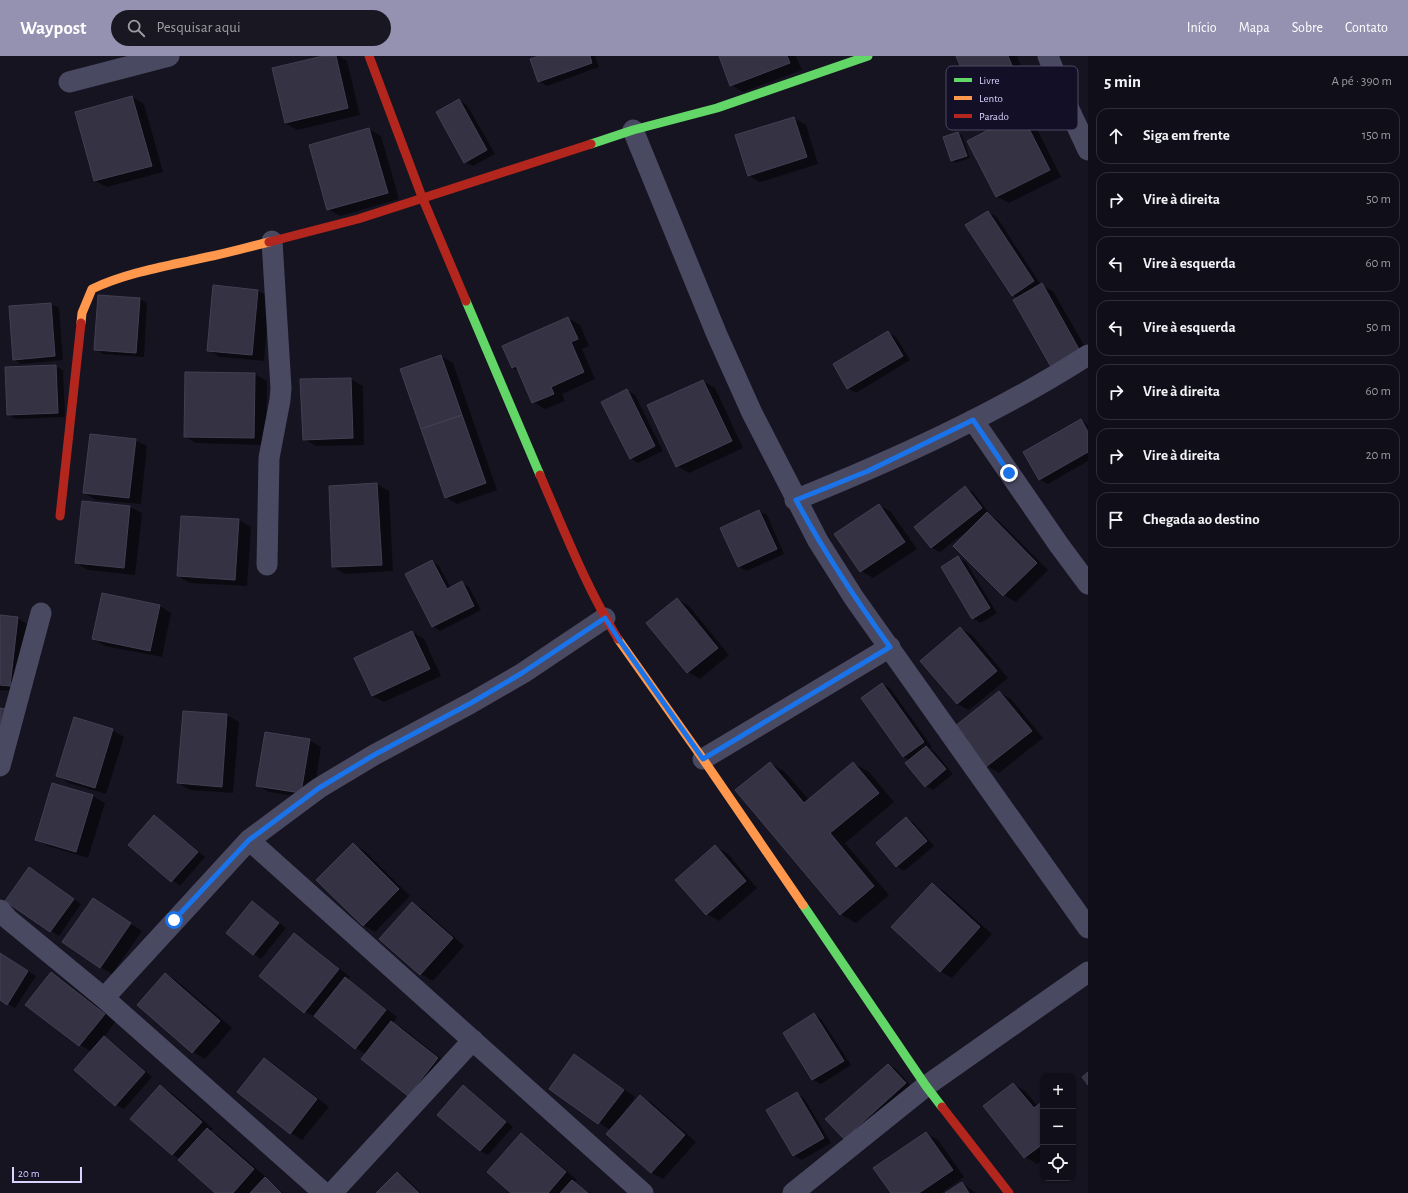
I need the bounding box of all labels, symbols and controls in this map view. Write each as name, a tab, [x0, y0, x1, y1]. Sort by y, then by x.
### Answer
search box	[111, 10, 391, 46]
icon: search	[125, 17, 147, 39]
text: Waypost	[20, 19, 87, 38]
text: Pesquisar aqui	[157, 20, 241, 35]
text: Início	[1187, 21, 1217, 35]
text: Mapa	[1239, 21, 1270, 35]
text: Sobre	[1292, 21, 1323, 35]
text: Contato	[1345, 21, 1388, 35]
legend	[946, 66, 1078, 130]
text: 5 min	[1104, 73, 1141, 90]
text: Livre	[979, 75, 1000, 86]
text: A pé · 390 m	[1332, 75, 1392, 88]
text: Lento	[979, 93, 1003, 104]
text: Parado	[979, 111, 1009, 122]
icon: ahead	[1105, 125, 1127, 147]
text: Siga em frente	[1143, 128, 1230, 143]
text: 150 m	[1362, 129, 1391, 142]
icon: right	[1105, 189, 1127, 211]
text: Vire à direita	[1143, 192, 1220, 207]
text: 50 m	[1366, 193, 1391, 206]
icon: left	[1105, 253, 1127, 275]
text: Vire à esquerda	[1143, 256, 1236, 271]
text: 60 m	[1365, 257, 1391, 270]
icon: left	[1105, 317, 1127, 339]
text: Vire à esquerda	[1143, 320, 1236, 335]
text: 50 m	[1366, 321, 1391, 334]
icon: right	[1105, 381, 1127, 403]
text: Vire à direita	[1143, 384, 1220, 399]
text: 60 m	[1365, 385, 1391, 398]
icon: right	[1105, 445, 1127, 467]
text: Vire à direita	[1143, 448, 1220, 463]
text: 20 m	[1366, 449, 1391, 462]
route end	[1000, 464, 1018, 482]
icon: arrive	[1105, 509, 1127, 531]
text: Chegada ao destino	[1143, 512, 1260, 527]
route start	[165, 911, 183, 929]
map controls	[1040, 1073, 1076, 1181]
button: +	[1040, 1073, 1076, 1109]
button: −	[1040, 1109, 1076, 1145]
button: locate	[1040, 1145, 1076, 1181]
scale bar	[12, 1165, 82, 1184]
text: 20 m	[18, 1168, 39, 1179]

